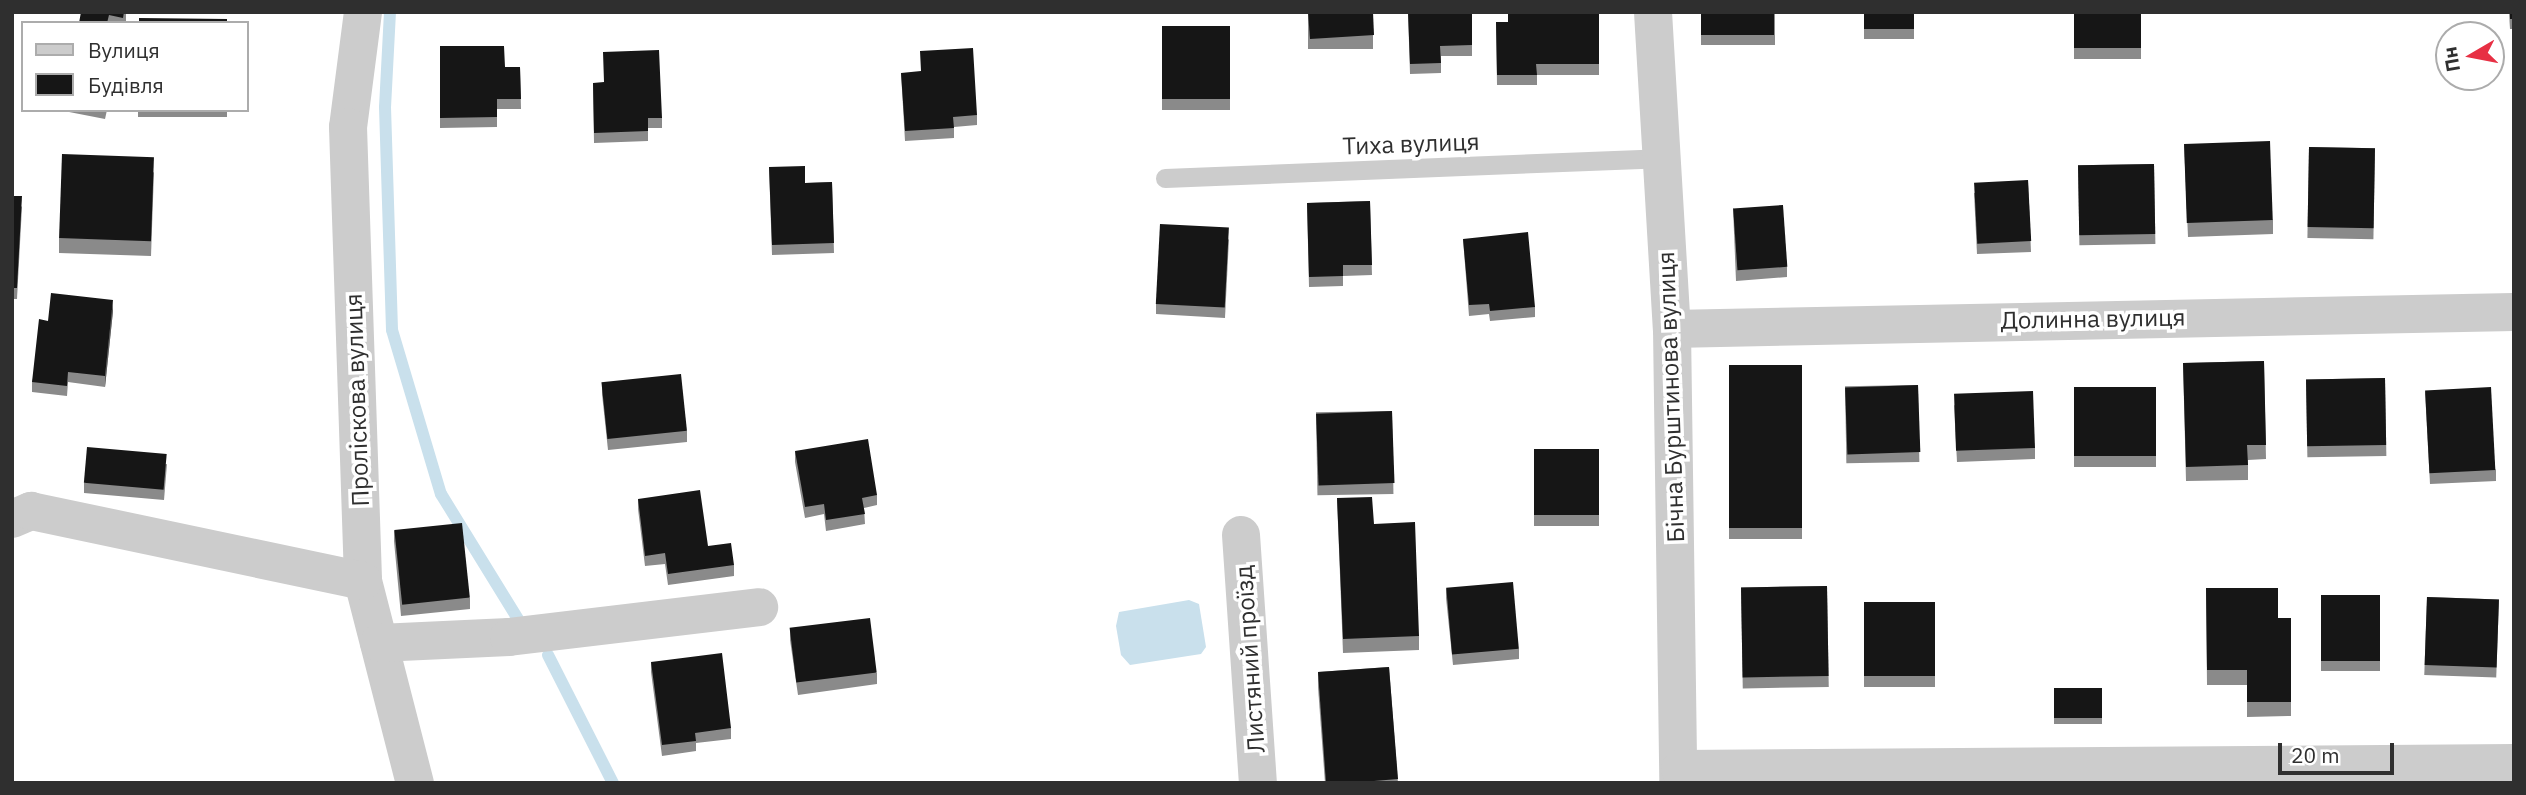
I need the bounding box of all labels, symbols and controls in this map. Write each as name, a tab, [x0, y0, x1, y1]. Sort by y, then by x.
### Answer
legend	[21, 21, 248, 112]
north arrow	[2435, 21, 2505, 91]
text: Вулиця	[88, 36, 160, 64]
text: Пн	[2437, 45, 2465, 74]
text: Будівля	[88, 71, 164, 99]
street label: Тиха вулиця	[1342, 127, 1480, 161]
street label: Бічна Бурштинова вулиця	[1652, 251, 1690, 543]
street label: Проліскова вулиця	[339, 293, 375, 507]
street label: Долинна вулиця	[2000, 303, 2186, 335]
street label: Листяний проїзд	[1229, 564, 1271, 754]
scale bar	[2281, 728, 2396, 772]
text: 20 m	[2291, 741, 2340, 769]

